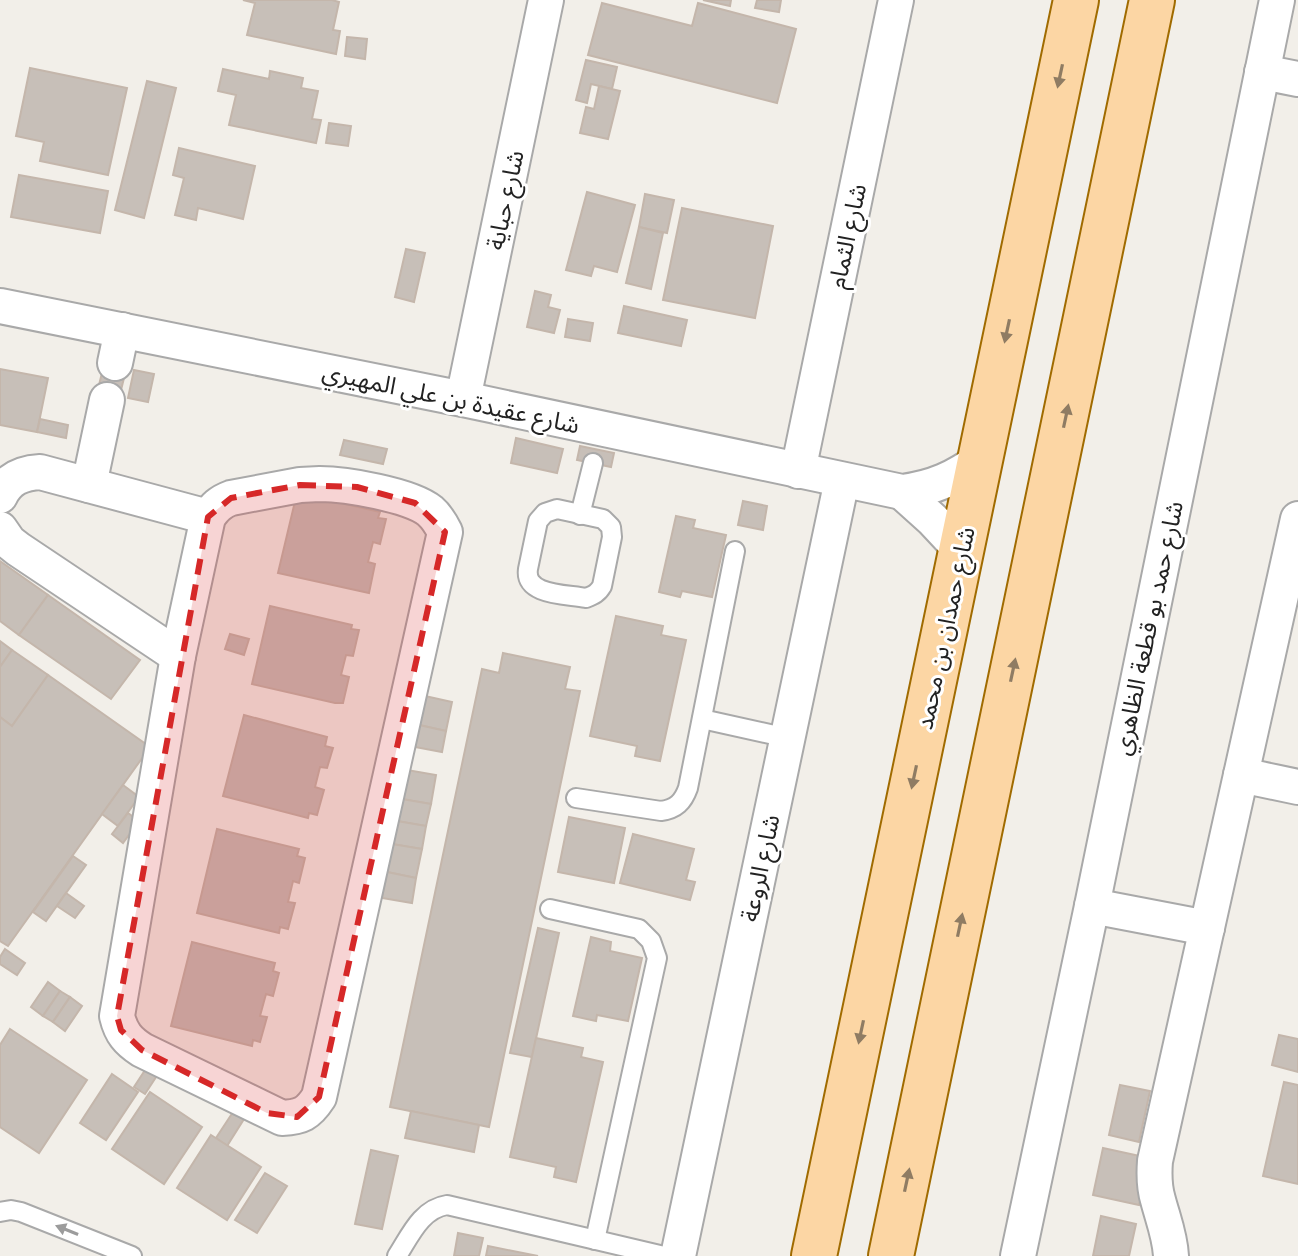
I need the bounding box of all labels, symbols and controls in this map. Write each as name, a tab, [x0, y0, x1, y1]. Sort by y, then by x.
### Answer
one-way arrow	[1053, 64, 1066, 89]
street label: شارع حباية	[480, 148, 533, 253]
street label: شارع الثمام	[822, 181, 876, 292]
one-way arrow	[1000, 319, 1013, 344]
street label: شارع عقيدة بن علي المهيري	[319, 357, 582, 444]
one-way arrow	[1060, 403, 1073, 428]
street label: شارع حمد بو قطعة الظاهري	[1107, 498, 1194, 759]
street label: شارع حمدان بن محمد	[909, 524, 984, 733]
one-way arrow	[1007, 658, 1020, 683]
one-way arrow	[907, 765, 920, 790]
street label: شارع الروعة	[735, 812, 788, 925]
one-way arrow	[954, 912, 967, 937]
one-way arrow	[854, 1020, 867, 1045]
one-way arrow	[901, 1167, 914, 1192]
one-way arrow	[55, 1223, 79, 1236]

